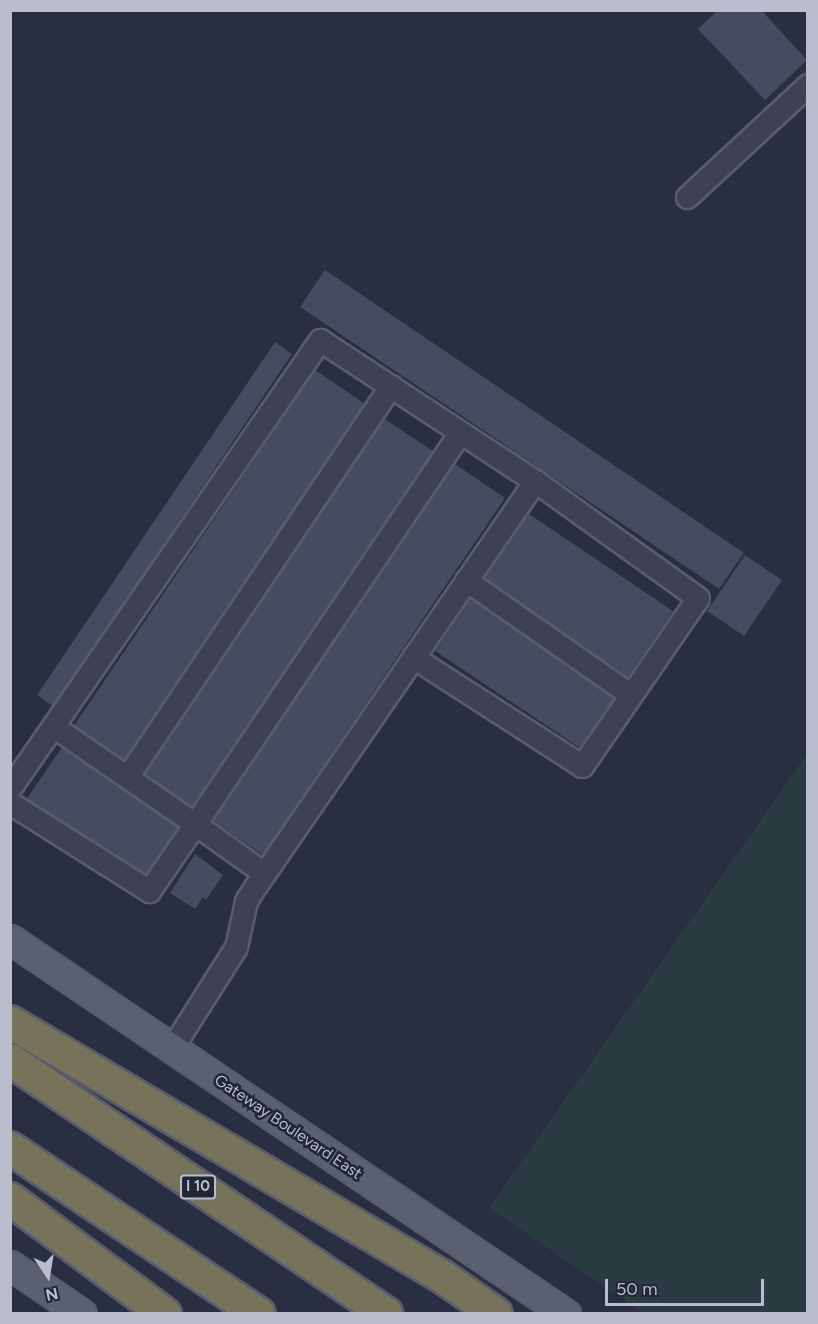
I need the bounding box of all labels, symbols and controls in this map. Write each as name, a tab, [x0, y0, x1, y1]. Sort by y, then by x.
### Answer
street label: Gateway Boulevard East	[211, 1070, 365, 1184]
road number: I 10	[180, 1175, 216, 1199]
north arrow	[18, 1246, 78, 1306]
scale bar	[608, 1267, 767, 1305]
text: 50 m	[616, 1278, 658, 1300]
text: N	[44, 1284, 60, 1305]

